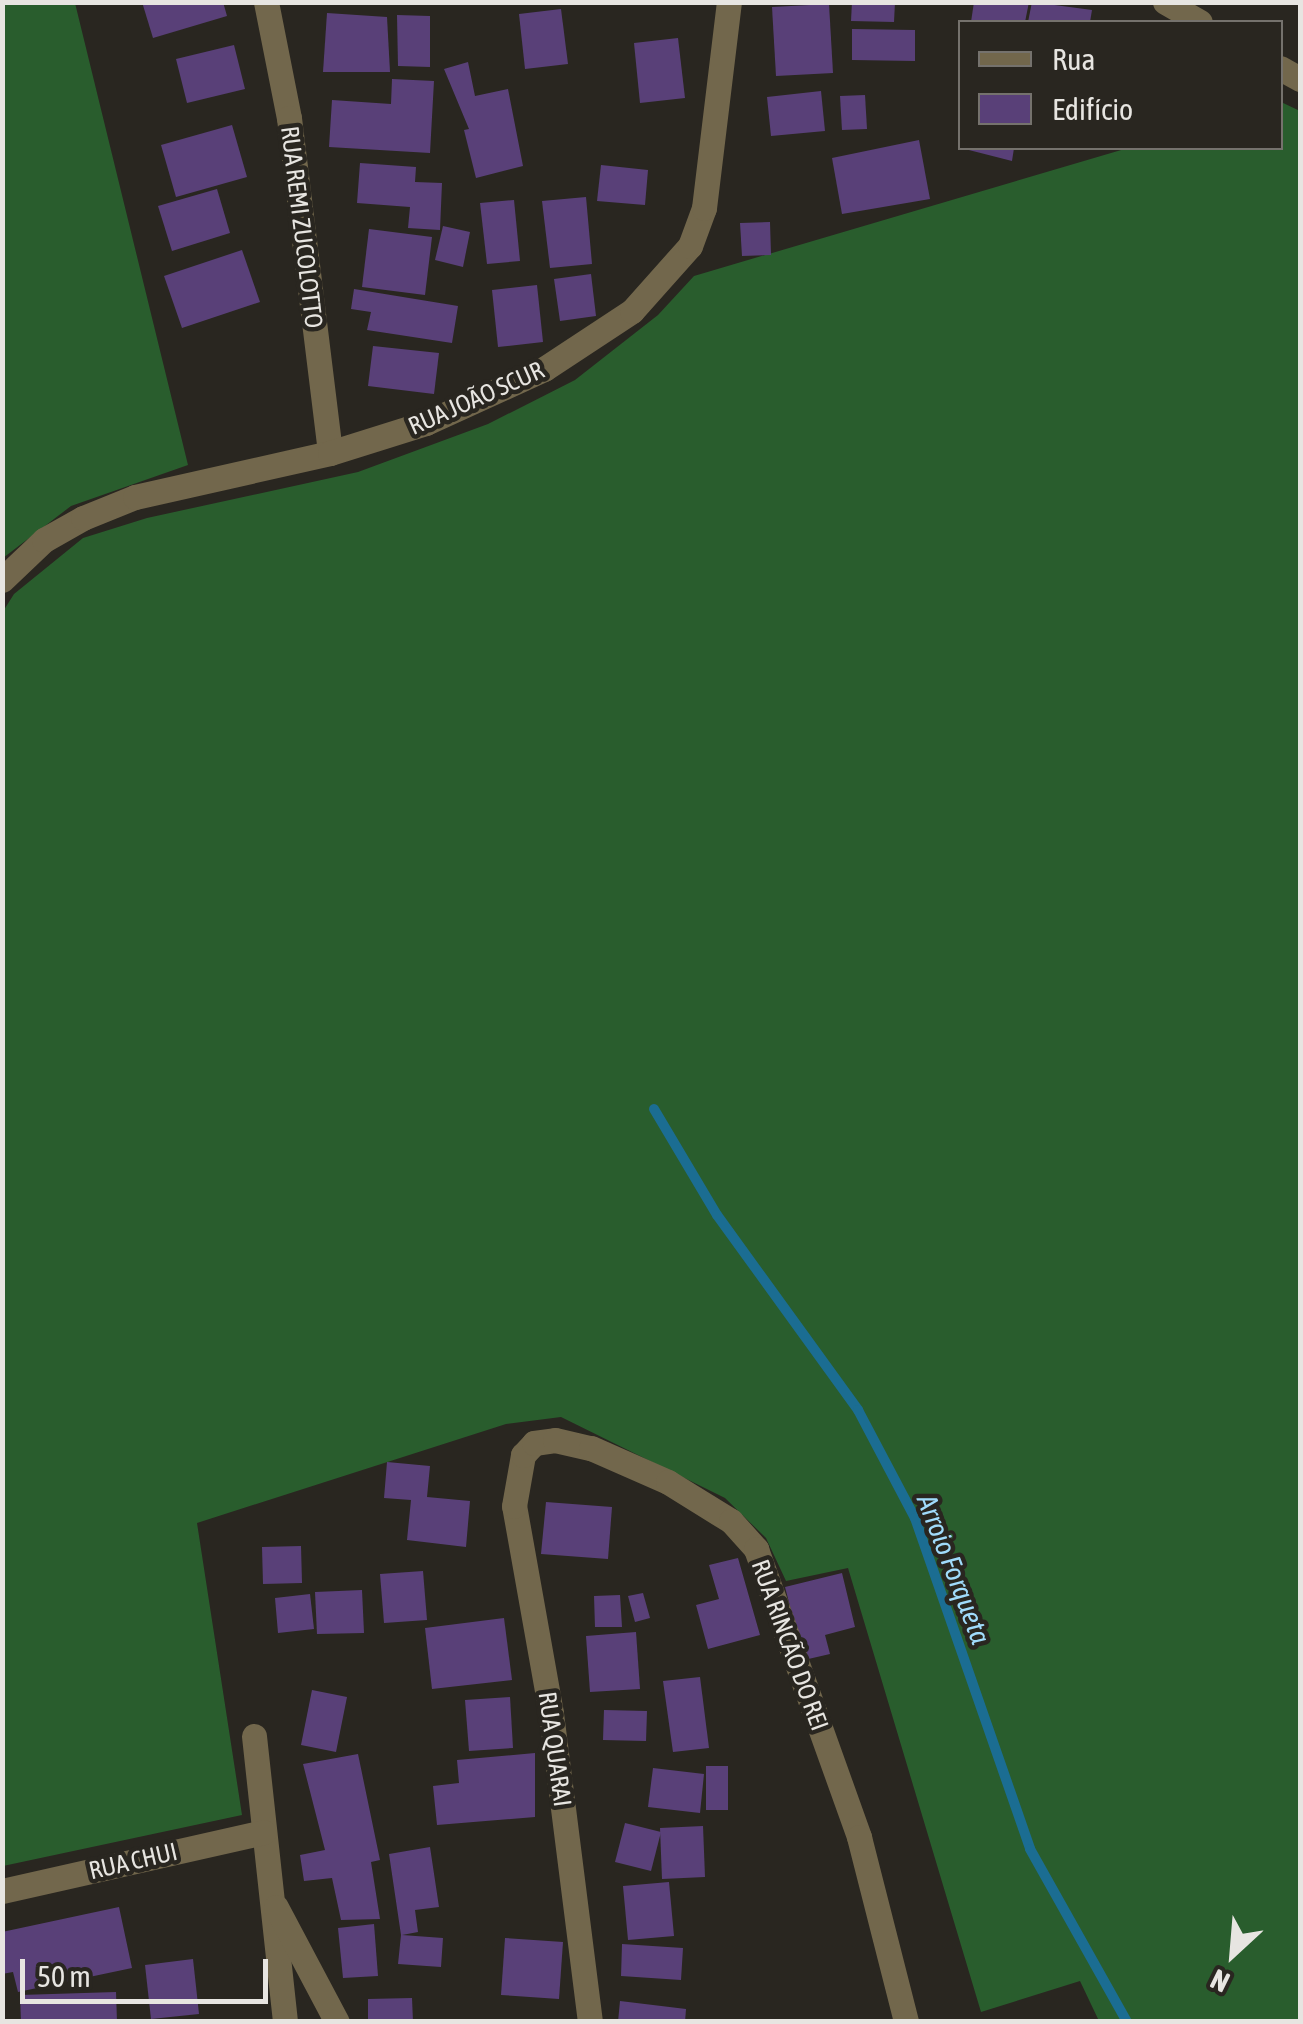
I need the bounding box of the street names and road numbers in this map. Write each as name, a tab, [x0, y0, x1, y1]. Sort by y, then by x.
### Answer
street label: RUA REMI ZUCOLOTTO	[275, 124, 329, 330]
street label: RUA JOÃO SCUR	[404, 355, 548, 441]
street label: RUA RINCÃO DO REI	[745, 1555, 835, 1735]
street label: RUA QUARAI	[532, 1690, 578, 1808]
street label: RUA CHUI	[86, 1836, 180, 1886]

